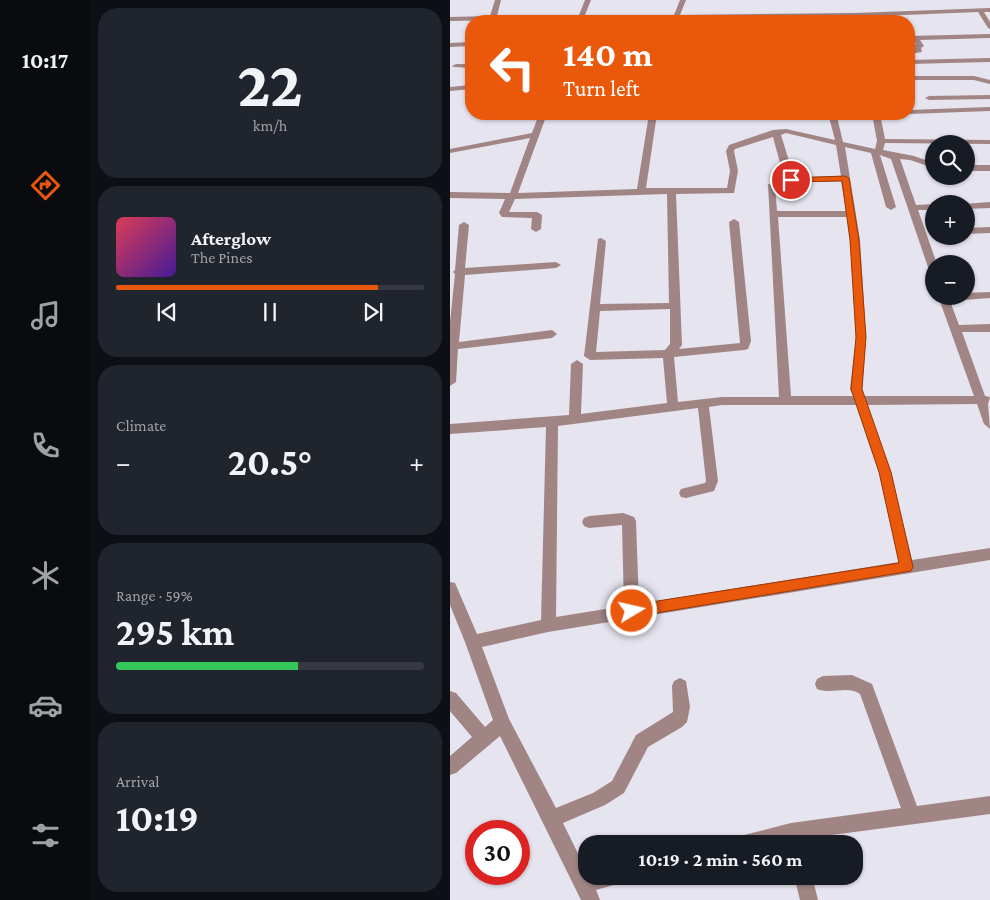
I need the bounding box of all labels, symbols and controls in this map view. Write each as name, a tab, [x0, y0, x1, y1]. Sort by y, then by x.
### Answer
icon: left	[480, 35, 545, 100]
text: 140 m	[563, 35, 653, 74]
text: 10:17	[22, 48, 68, 73]
text: 22	[237, 48, 303, 120]
text: Turn left	[563, 76, 640, 101]
text: km/h	[253, 117, 287, 134]
map controls	[925, 135, 975, 305]
button: search	[925, 135, 975, 185]
pin	[770, 159, 812, 201]
icon: arrive	[777, 166, 805, 194]
icon: directions	[28, 168, 63, 203]
button: +	[925, 195, 975, 245]
text: Afterglow	[191, 228, 271, 249]
text: The Pines	[191, 249, 252, 266]
button: −	[925, 255, 975, 305]
icon: music	[28, 298, 63, 333]
icon: previous	[153, 298, 181, 326]
icon: pause	[256, 298, 284, 326]
icon: next	[359, 298, 387, 326]
text: Climate	[116, 417, 166, 434]
icon: phone	[28, 428, 63, 463]
text: 20.5°	[228, 441, 312, 483]
text: −	[116, 447, 131, 478]
text: +	[409, 447, 424, 478]
icon: climate	[28, 558, 63, 593]
position arrow	[605, 584, 657, 636]
text: Range · 59%	[116, 587, 193, 604]
text: 295 km	[116, 611, 234, 653]
icon: car	[28, 688, 63, 723]
text: Arrival	[116, 773, 160, 790]
text: 10:19	[116, 797, 199, 839]
icon: filters	[28, 818, 63, 853]
speed limit sign: 30	[465, 820, 530, 885]
text: 10:19 · 2 min · 560 m	[639, 849, 802, 870]

